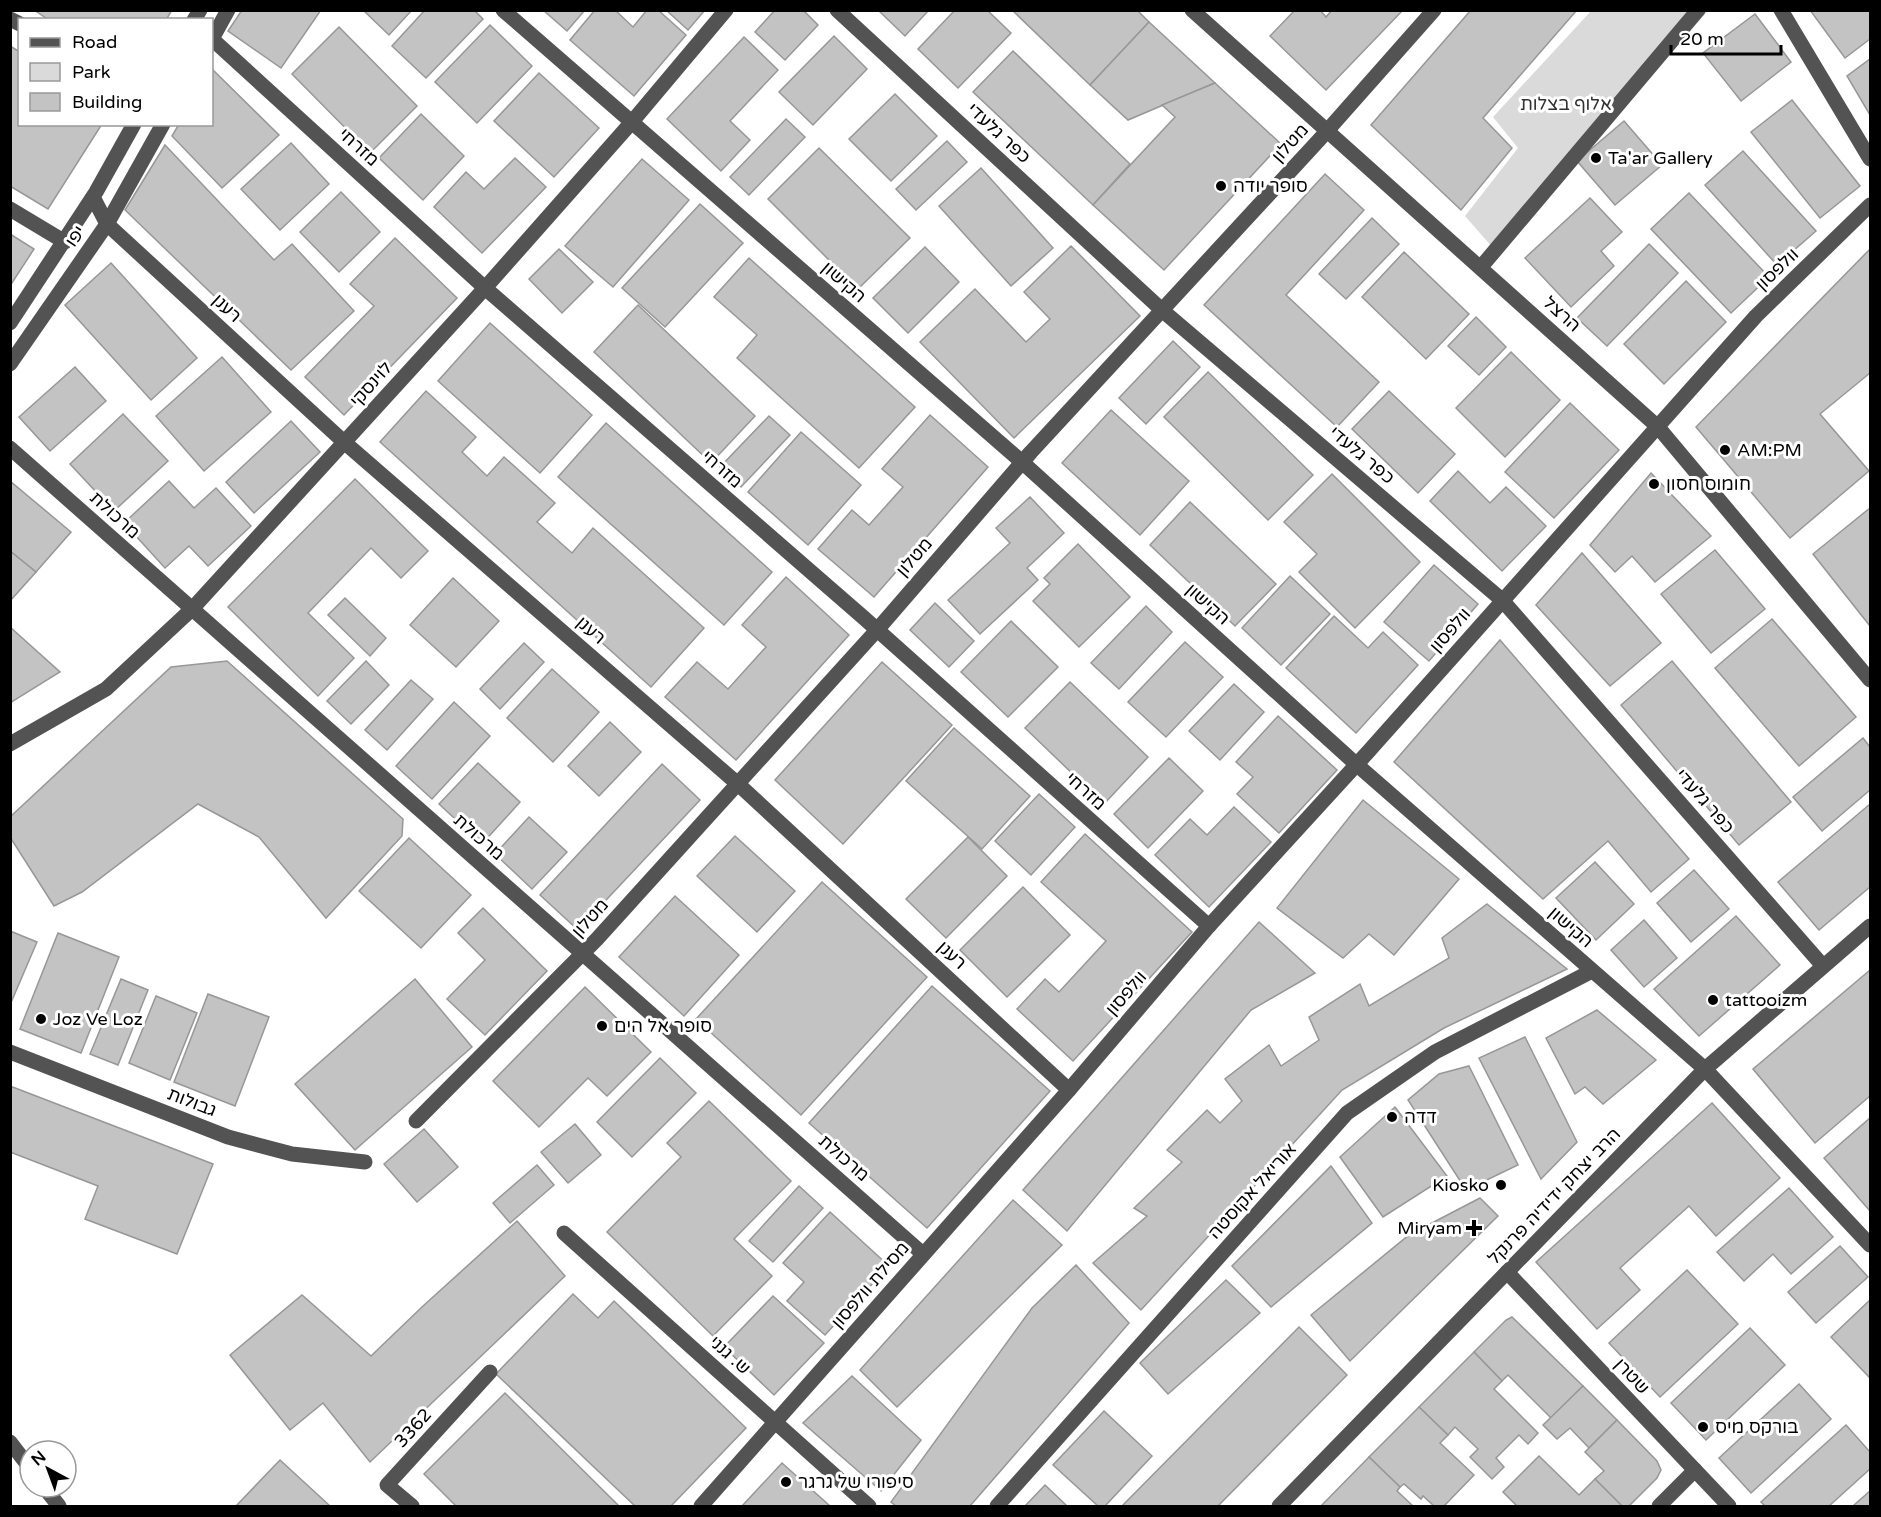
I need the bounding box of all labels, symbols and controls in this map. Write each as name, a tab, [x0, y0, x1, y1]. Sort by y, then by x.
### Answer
legend	[18, 18, 213, 126]
scale bar	[1671, 18, 1780, 56]
text: 20 m	[1680, 28, 1724, 50]
text: Road	[72, 31, 117, 53]
text: Park	[72, 61, 111, 83]
text: Building	[72, 91, 142, 113]
park label: אלוף בצלות	[1520, 93, 1612, 115]
street label: כפר גלעדי	[963, 98, 1035, 168]
street label: מטלון	[1267, 119, 1313, 167]
street label: מזרחי	[334, 123, 384, 171]
place label: Ta'ar Gallery	[1608, 147, 1713, 169]
marker: Ta'ar Gallery	[1589, 151, 1603, 165]
place label: סופר יודה	[1233, 175, 1308, 197]
marker: סופר יודה	[1214, 179, 1228, 193]
street label: יפו	[60, 221, 90, 251]
street label: וולפסון	[1751, 243, 1803, 295]
street label: הקישון	[817, 257, 871, 307]
street label: רענן	[208, 289, 246, 327]
street label: הרצל	[1539, 292, 1585, 336]
street label: לוינסקי	[345, 357, 397, 411]
street label: כפר גלעדי	[1325, 421, 1399, 489]
place label: AM:PM	[1737, 439, 1802, 461]
marker: AM:PM	[1718, 443, 1732, 457]
street label: מזרחי	[697, 445, 747, 493]
place label: חומוס חסון	[1666, 473, 1751, 495]
marker: חומוס חסון	[1647, 477, 1661, 491]
street label: מרכולת	[85, 487, 145, 543]
street label: מטלון	[891, 533, 937, 581]
street label: הקישון	[1181, 579, 1235, 629]
street label: וולפסון	[1425, 603, 1475, 657]
street label: רענן	[572, 611, 610, 649]
street label: כפר גלעדי	[1671, 764, 1739, 838]
street label: מזרחי	[1061, 767, 1111, 815]
street label: מרכולת	[449, 809, 509, 865]
street label: מטלון	[567, 894, 613, 942]
street label: הקישון	[1544, 902, 1598, 952]
street label: רענן	[933, 936, 971, 974]
street label: וולפסון	[1101, 966, 1151, 1020]
place label: tattooizm	[1725, 989, 1807, 1011]
marker: tattooizm	[1706, 993, 1720, 1007]
place label: Joz Ve Loz	[53, 1008, 143, 1030]
marker: Joz Ve Loz	[34, 1012, 48, 1026]
place label: סופר אל הים	[614, 1015, 712, 1037]
marker: סופר אל הים	[595, 1019, 609, 1033]
street label: גבולות	[164, 1083, 220, 1121]
place label: דדה	[1404, 1106, 1437, 1128]
marker: דדה	[1385, 1110, 1399, 1124]
street label: הרב יצחק ידידיה פרנקל	[1483, 1123, 1625, 1269]
street label: מרכולת	[814, 1130, 874, 1186]
street label: אוריאל אקוסטה	[1203, 1138, 1301, 1244]
place label: Kiosko	[1432, 1174, 1489, 1196]
marker: Kiosko	[1494, 1178, 1508, 1192]
place label: Miryam	[1397, 1217, 1462, 1239]
marker: Miryam	[1467, 1221, 1481, 1235]
street label: מסילת וולפסון	[826, 1237, 914, 1333]
street label: ש. גנני	[705, 1331, 755, 1379]
street label: שטרן	[1610, 1353, 1654, 1399]
street label: 3362	[390, 1404, 436, 1452]
place label: בורקס מיס	[1715, 1416, 1799, 1438]
marker: בורקס מיס	[1696, 1420, 1710, 1434]
north arrow	[18, 1439, 78, 1499]
text: N	[27, 1447, 50, 1470]
place label: סיפורו של גרגר	[798, 1471, 914, 1493]
marker: סיפורו של גרגר	[779, 1475, 793, 1489]

